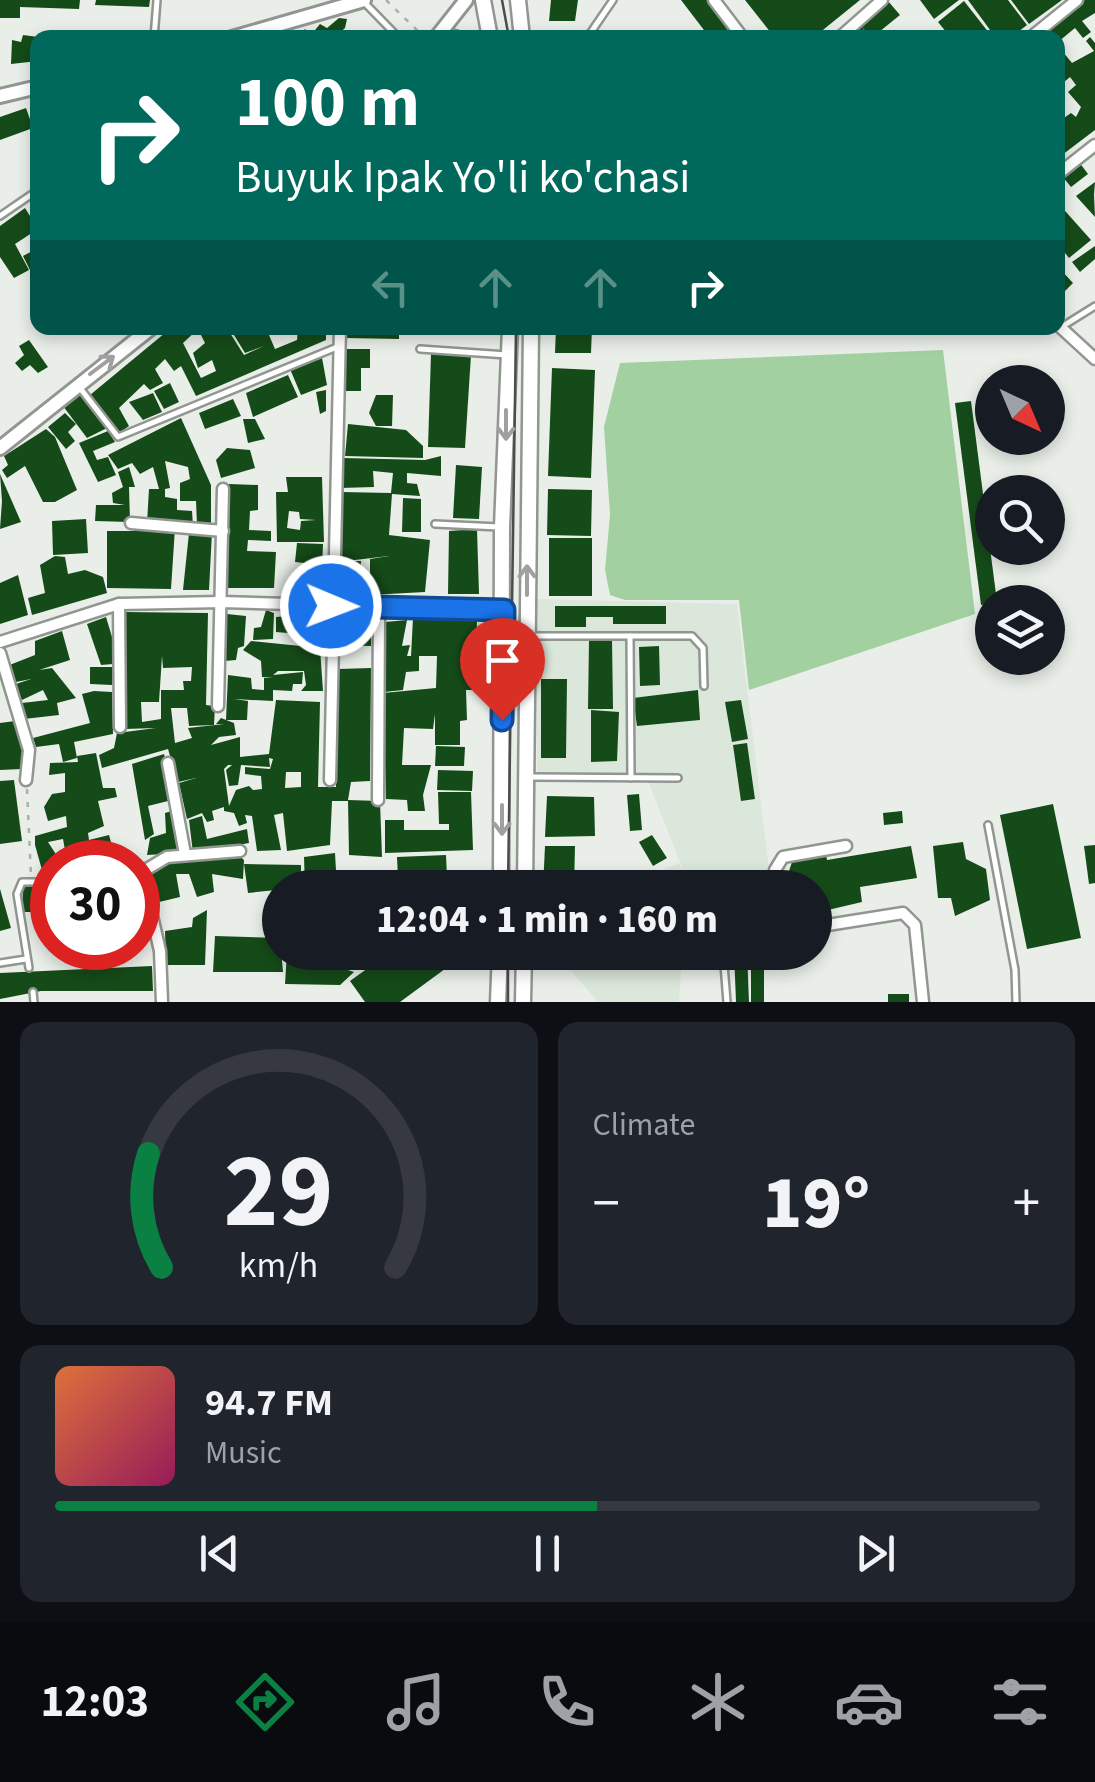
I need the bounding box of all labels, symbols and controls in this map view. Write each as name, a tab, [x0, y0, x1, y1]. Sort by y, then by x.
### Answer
text: 100 m	[235, 53, 420, 153]
icon: right	[70, 70, 200, 200]
text: Buyuk Ipak Yo'li ko'chasi	[235, 146, 690, 210]
icon: left	[363, 260, 418, 315]
icon: ahead	[468, 260, 523, 315]
icon: ahead	[573, 260, 628, 315]
icon: right	[678, 260, 733, 315]
one-way arrow	[88, 354, 115, 375]
north arrow	[975, 365, 1065, 455]
map controls	[975, 365, 1065, 675]
one-way arrow	[496, 408, 516, 440]
button: search	[975, 475, 1065, 565]
position arrow	[279, 554, 383, 658]
one-way arrow	[518, 565, 537, 597]
button: layers	[975, 585, 1065, 675]
pin	[460, 618, 545, 721]
icon: arrive	[475, 633, 530, 688]
one-way arrow	[492, 802, 512, 835]
speed limit sign: 30	[30, 840, 160, 970]
text: 12:04 · 1 min · 160 m	[376, 893, 718, 947]
text: Climate	[593, 1102, 695, 1148]
text: 29	[224, 1119, 334, 1267]
text: 19°	[762, 1150, 870, 1257]
text: −	[593, 1165, 620, 1243]
text: +	[1013, 1165, 1040, 1243]
text: km/h	[239, 1240, 318, 1291]
text: 94.7 FM	[205, 1376, 333, 1430]
text: Music	[205, 1430, 282, 1476]
icon: previous	[192, 1526, 247, 1581]
icon: pause	[520, 1526, 575, 1581]
icon: next	[848, 1526, 903, 1581]
icon: directions	[230, 1667, 300, 1737]
icon: music	[381, 1667, 451, 1737]
icon: phone	[532, 1667, 602, 1737]
icon: climate	[683, 1667, 753, 1737]
icon: car	[834, 1667, 904, 1737]
icon: filters	[985, 1667, 1055, 1737]
text: 12:03	[40, 1670, 149, 1734]

